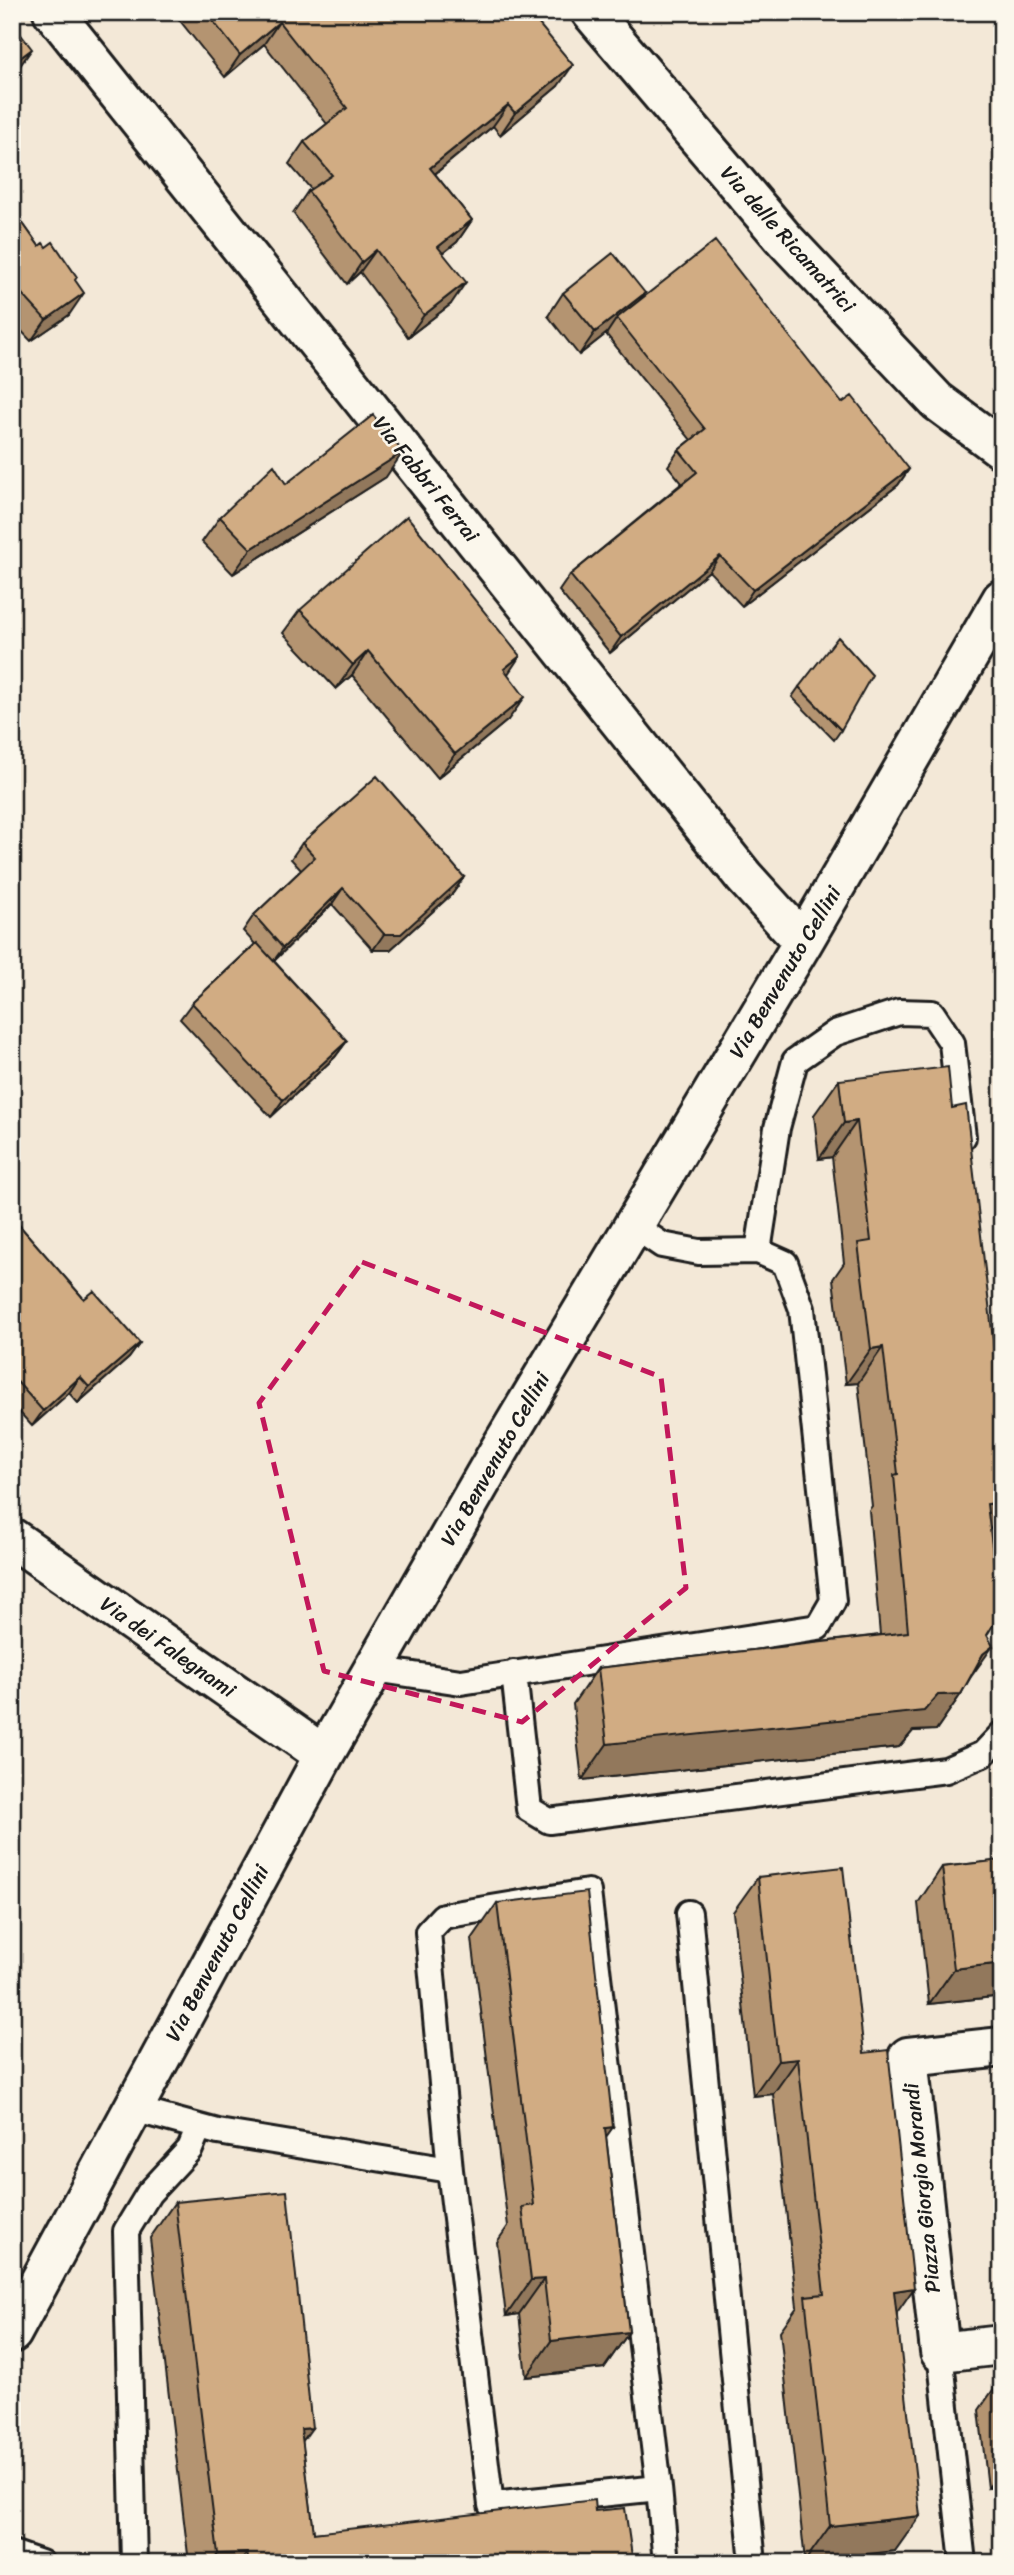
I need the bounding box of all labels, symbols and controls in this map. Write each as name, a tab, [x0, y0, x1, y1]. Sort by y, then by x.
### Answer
street label: Via delle Ricamatrici	[711, 156, 866, 323]
street label: Via Fabbri Ferrai	[363, 407, 490, 552]
street label: Via Benvenuto Cellini	[718, 877, 852, 1066]
street label: Via Benvenuto Cellini	[429, 1363, 561, 1553]
street label: Via dei Falegnami	[92, 1586, 245, 1709]
street label: Via Benvenuto Cellini	[154, 1856, 280, 2049]
street label: Piazza Giorgio Morandi	[892, 2080, 952, 2295]

